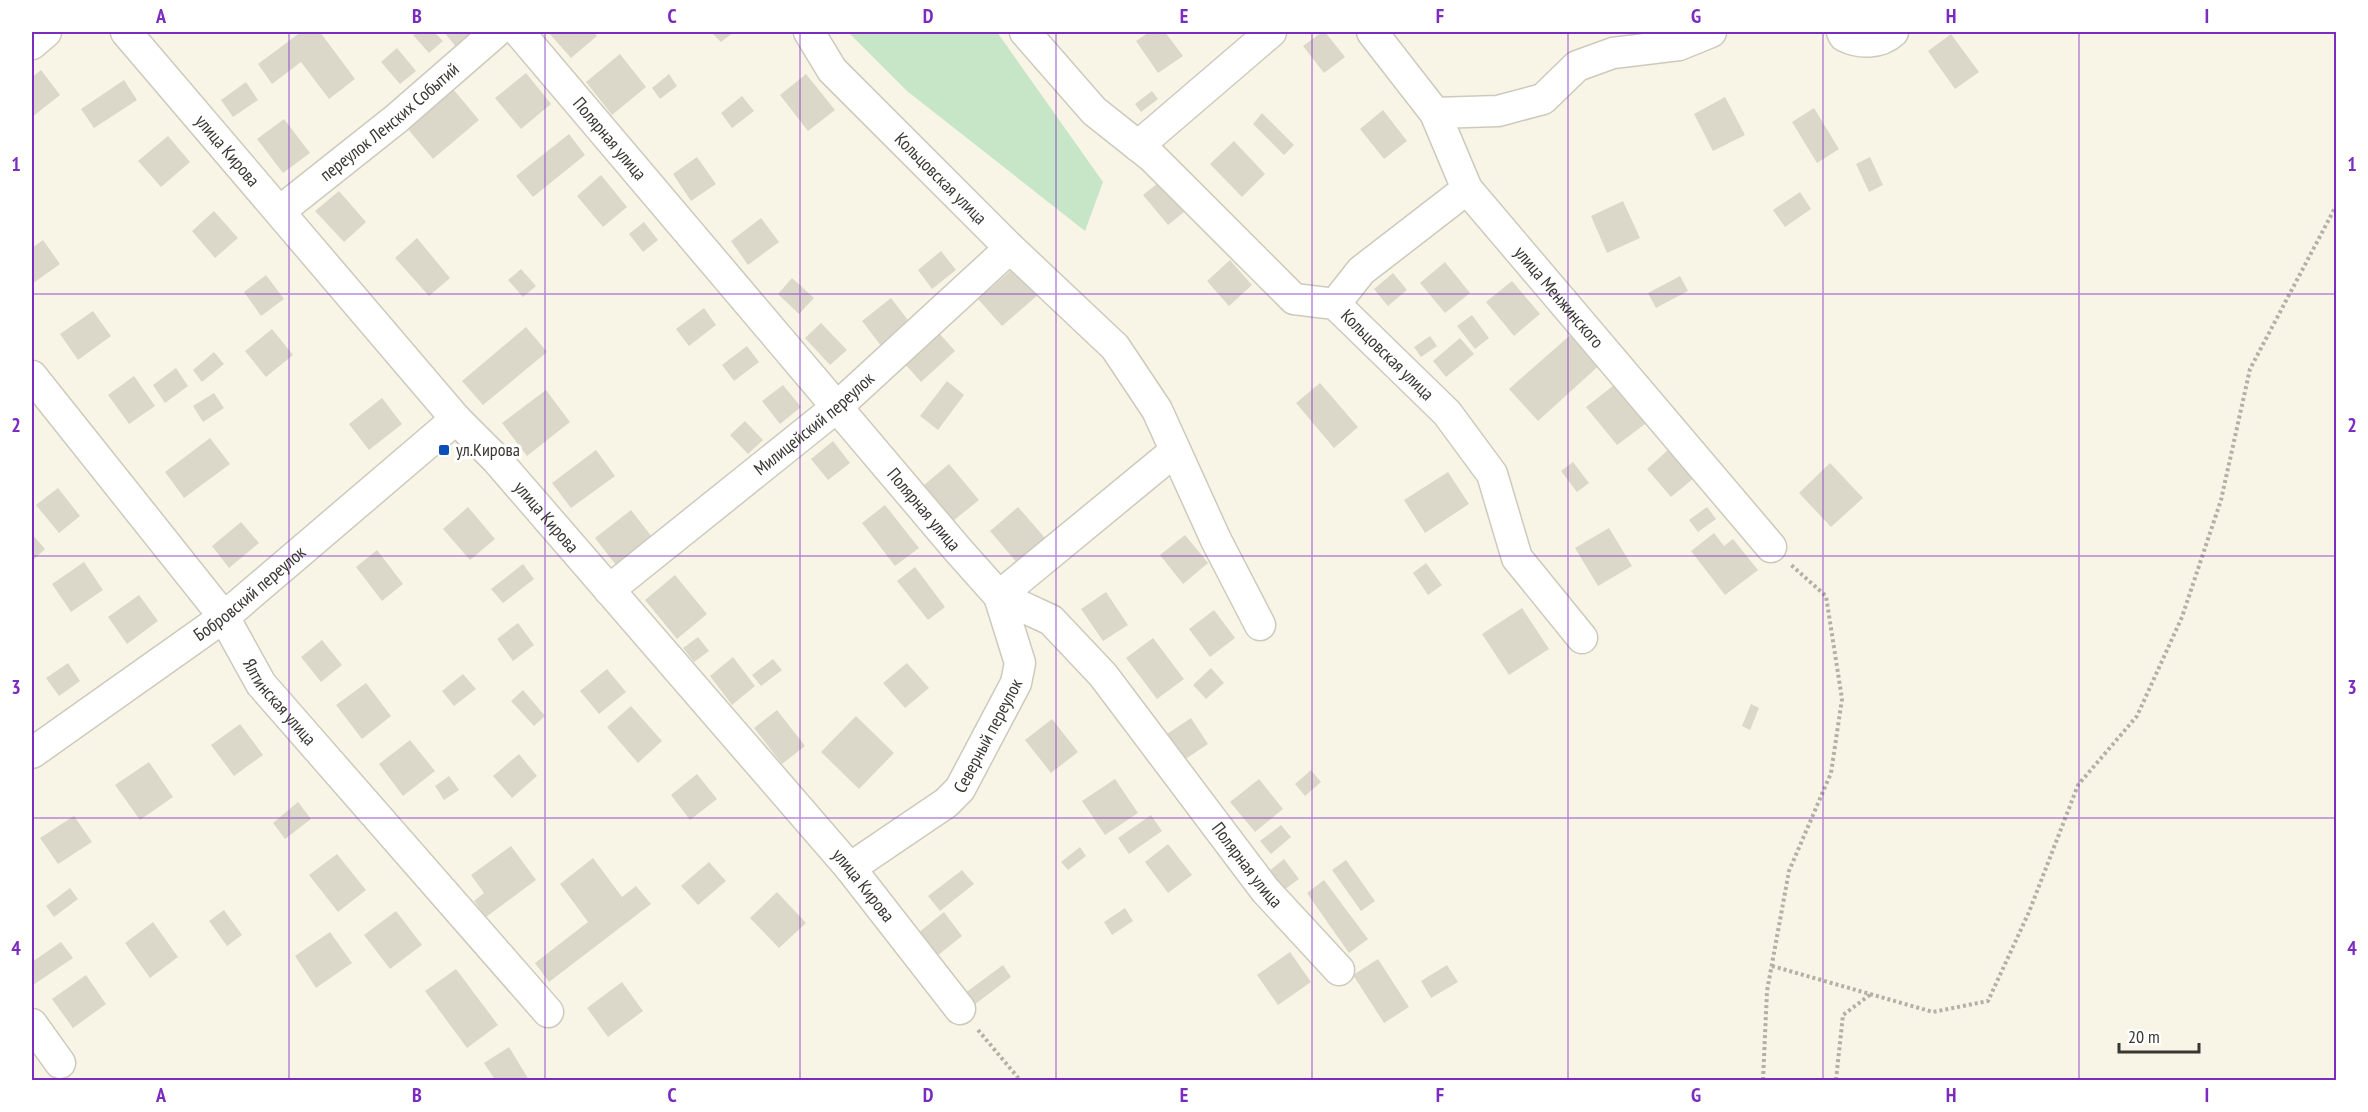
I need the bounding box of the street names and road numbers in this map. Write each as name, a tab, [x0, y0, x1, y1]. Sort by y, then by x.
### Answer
street label: переулок Ленских Событий	[315, 58, 463, 186]
street label: Полярная улица	[568, 92, 652, 185]
street label: улица Кирова	[190, 110, 265, 191]
street label: Кольцовская улица	[890, 127, 992, 229]
street label: улица Менжинского	[1509, 241, 1609, 353]
street label: Кольцовская улица	[1336, 304, 1439, 405]
street label: Милицейский переулок	[749, 367, 879, 480]
street label: Полярная улица	[882, 463, 966, 556]
street label: улица Кирова	[509, 476, 584, 557]
street label: Бобровский переулок	[189, 540, 310, 646]
street label: Ялтинская улица	[238, 654, 321, 750]
street label: Северный переулок	[948, 674, 1027, 796]
street label: Полярная улица	[1207, 817, 1288, 912]
street label: улица Кирова	[827, 844, 900, 927]

